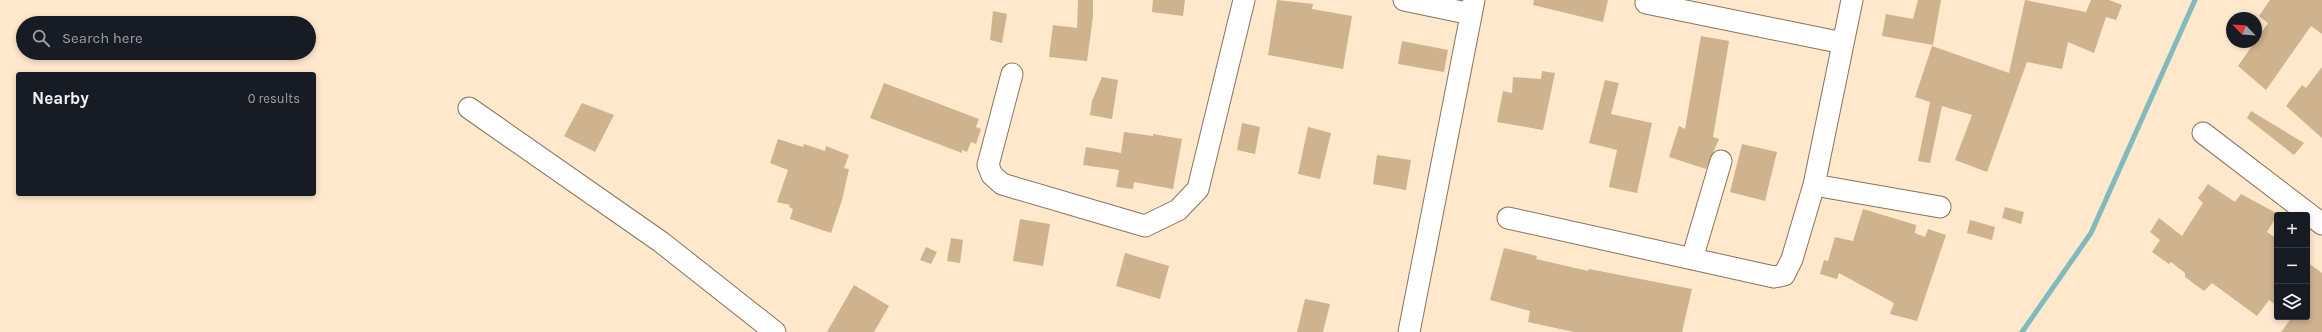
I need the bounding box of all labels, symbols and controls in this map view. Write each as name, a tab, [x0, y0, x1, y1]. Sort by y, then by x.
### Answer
north arrow	[2226, 12, 2262, 48]
search box	[16, 16, 316, 60]
icon: search	[30, 27, 52, 49]
text: Search here	[62, 29, 143, 47]
text: Nearby	[32, 88, 89, 108]
text: 0 results	[248, 91, 300, 106]
map controls	[2274, 212, 2310, 320]
button: +	[2274, 212, 2310, 248]
button: −	[2274, 248, 2310, 284]
button: layers	[2274, 284, 2310, 320]

